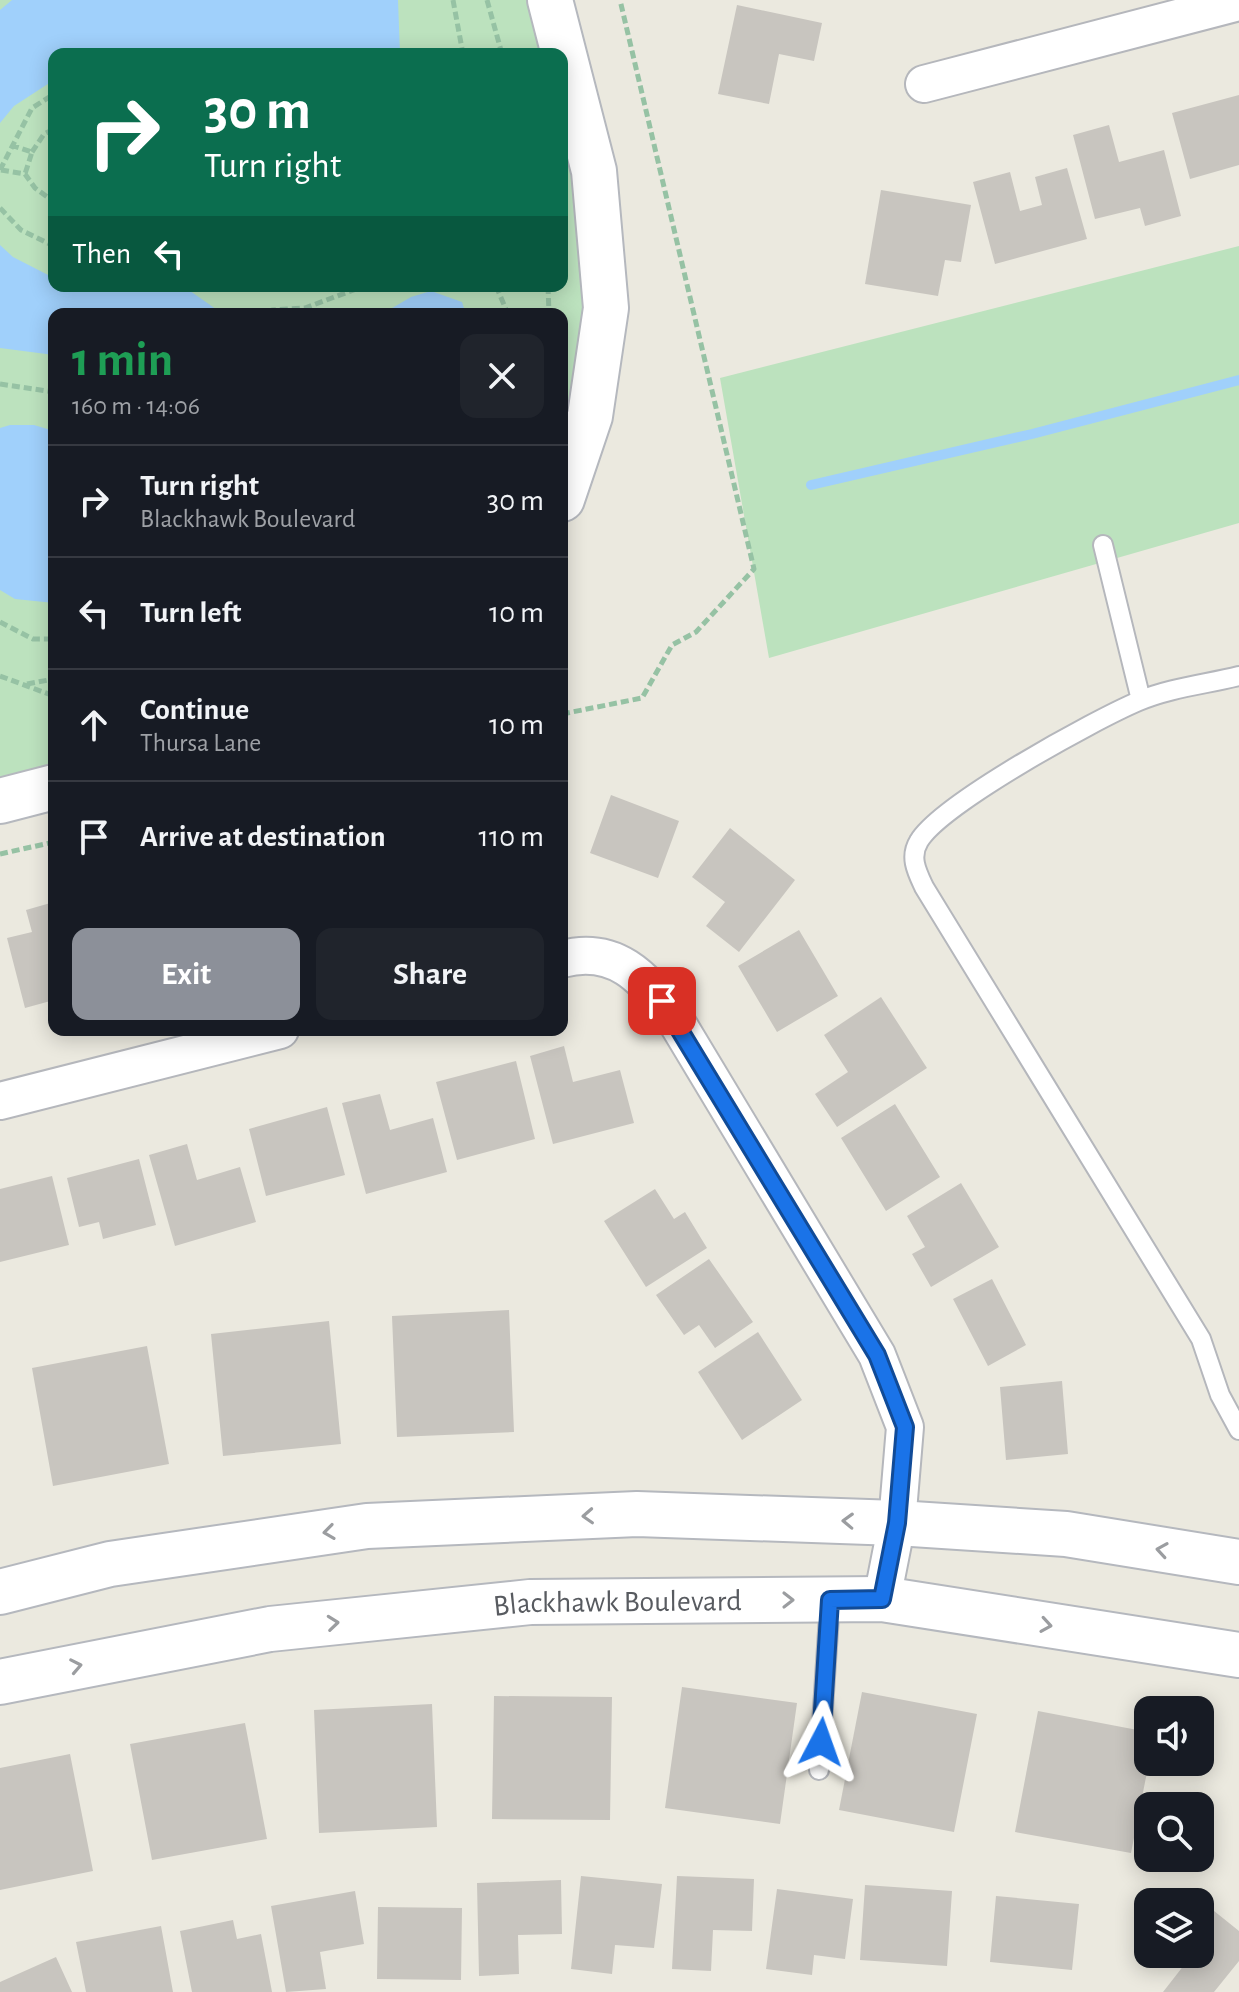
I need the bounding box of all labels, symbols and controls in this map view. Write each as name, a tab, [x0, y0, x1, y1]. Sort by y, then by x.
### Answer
icon: right	[72, 80, 176, 184]
text: 30 m	[204, 83, 311, 139]
text: Turn right	[204, 148, 341, 184]
icon: left	[147, 232, 191, 276]
text: Then	[72, 239, 131, 269]
button: close	[460, 334, 544, 418]
text: 1 min	[72, 337, 173, 385]
text: 160 m · 14:06	[72, 393, 200, 419]
text: Turn right	[140, 471, 259, 501]
icon: right	[72, 479, 116, 523]
text: 30 m	[487, 486, 544, 516]
text: Blackhawk Boulevard	[140, 506, 355, 532]
icon: left	[72, 591, 116, 635]
text: Turn left	[140, 598, 241, 628]
text: 10 m	[489, 598, 544, 628]
text: Continue	[140, 695, 249, 725]
icon: ahead	[72, 703, 116, 747]
text: 10 m	[489, 710, 544, 740]
text: Thursa Lane	[140, 730, 261, 756]
icon: arrive	[72, 815, 116, 859]
text: Arrive at destination	[140, 822, 386, 852]
text: 110 m	[479, 822, 544, 852]
button: Exit	[72, 928, 300, 1020]
button: Share	[316, 928, 544, 1020]
pin	[628, 967, 696, 1035]
icon: arrive	[640, 979, 684, 1023]
one-way arrow	[581, 1508, 594, 1525]
one-way arrow	[841, 1513, 854, 1530]
one-way arrow	[322, 1523, 335, 1540]
one-way arrow	[1155, 1542, 1169, 1559]
street label: Blackhawk Boulevard	[492, 1586, 742, 1622]
one-way arrow	[782, 1592, 795, 1609]
one-way arrow	[327, 1614, 340, 1631]
one-way arrow	[1039, 1616, 1052, 1633]
one-way arrow	[70, 1659, 83, 1676]
map controls	[1134, 1696, 1214, 1968]
button: sound	[1134, 1696, 1214, 1776]
position arrow	[779, 1700, 863, 1784]
button: search	[1134, 1792, 1214, 1872]
button: layers	[1134, 1888, 1214, 1968]

